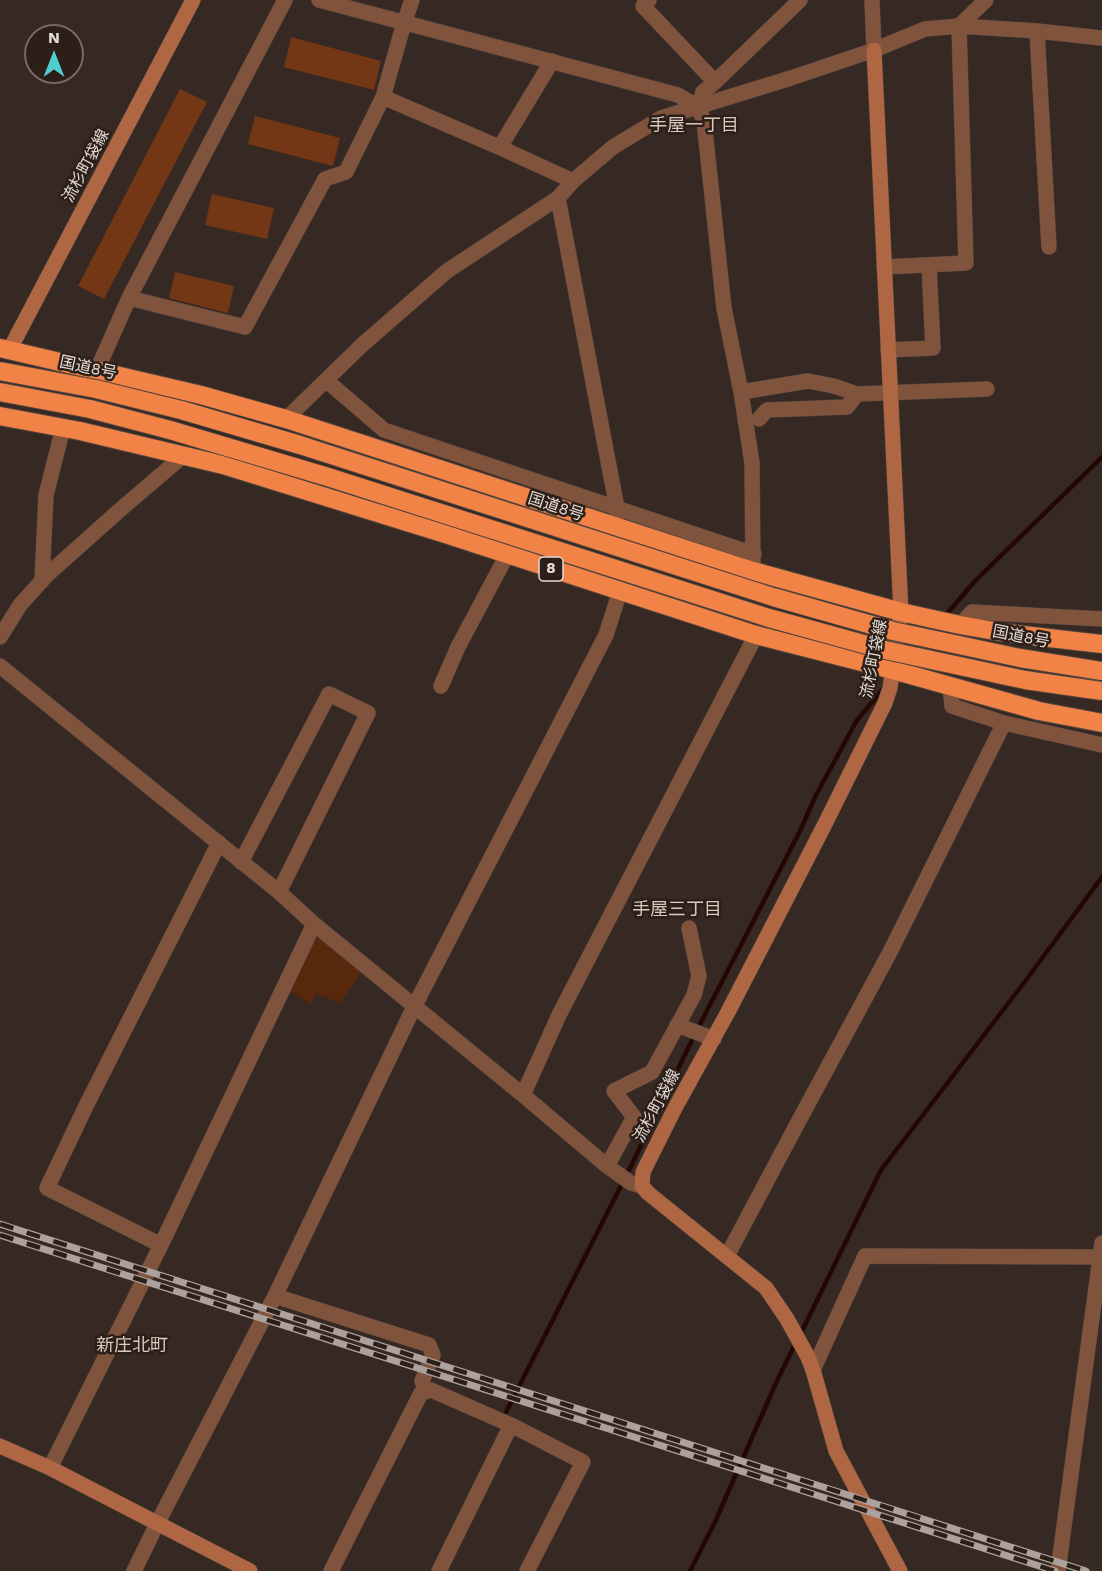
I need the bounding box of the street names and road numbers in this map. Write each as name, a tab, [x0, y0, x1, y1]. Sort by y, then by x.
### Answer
street label: 流杉町袋線	[59, 126, 113, 206]
street label: 国道8号	[58, 353, 118, 383]
street label: 国道8号	[526, 489, 586, 525]
road number: 8	[539, 557, 563, 581]
street label: 流杉町袋線	[857, 618, 891, 700]
street label: 国道8号	[991, 622, 1051, 652]
street label: 流杉町袋線	[630, 1066, 684, 1146]

